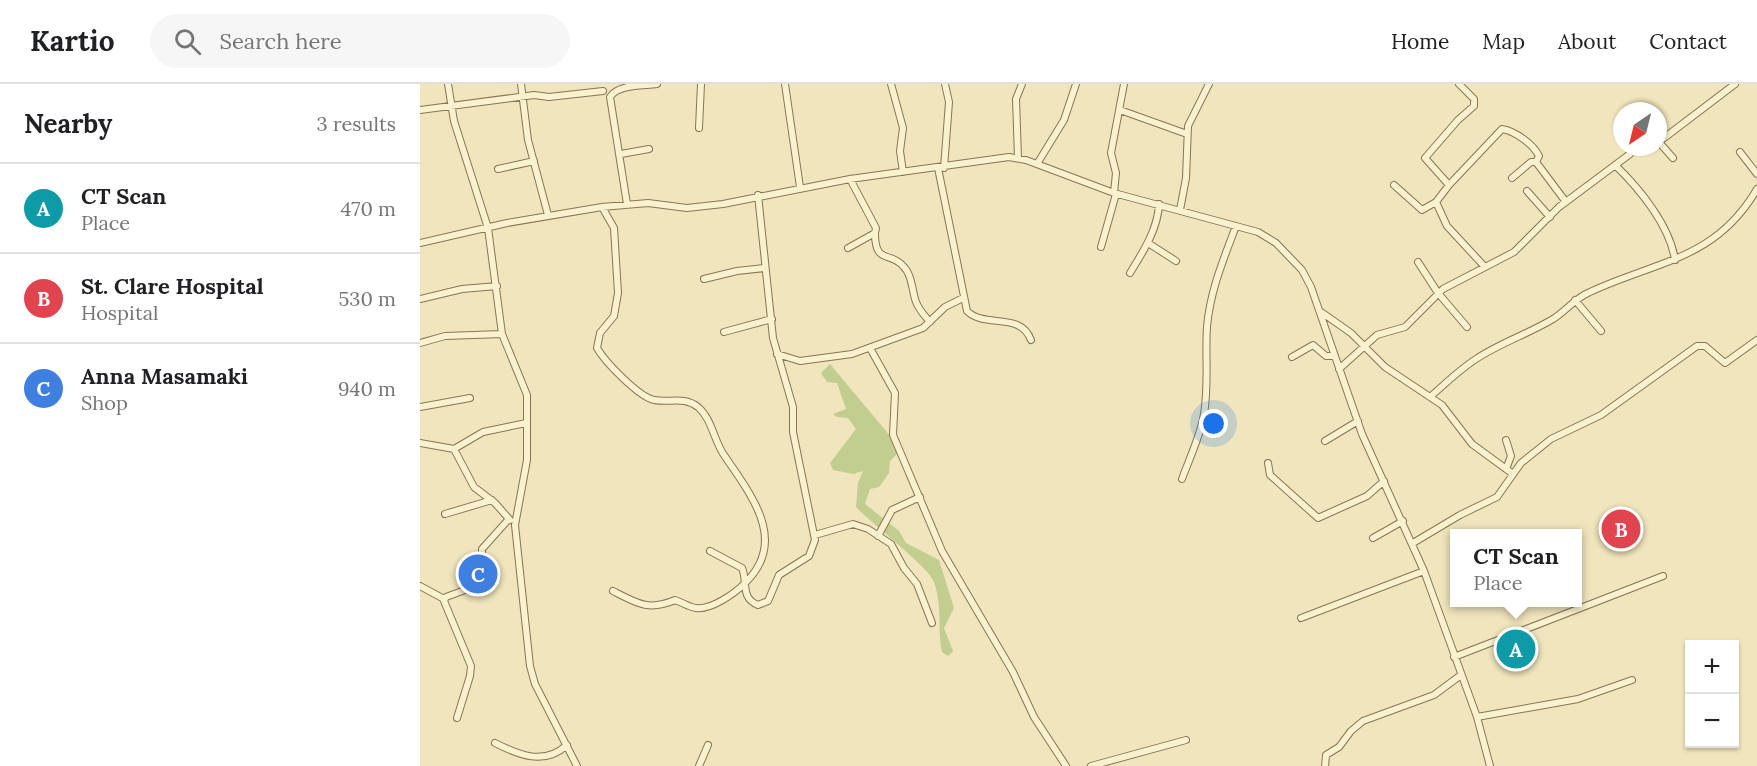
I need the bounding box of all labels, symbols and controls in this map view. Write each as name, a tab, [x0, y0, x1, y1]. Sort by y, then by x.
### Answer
search box	[150, 14, 570, 68]
text: Kartio	[30, 23, 114, 59]
icon: search	[171, 25, 204, 58]
text: Search here	[219, 27, 342, 55]
text: Home	[1391, 28, 1449, 55]
text: Map	[1482, 28, 1525, 55]
text: About	[1558, 28, 1616, 55]
text: Contact	[1649, 28, 1727, 55]
north arrow	[1613, 102, 1667, 156]
text: Nearby	[24, 107, 112, 140]
text: 3 results	[317, 111, 396, 136]
text: CT Scan	[81, 182, 166, 210]
text: A	[37, 196, 50, 221]
text: 470 m	[340, 196, 396, 221]
text: Place	[81, 210, 130, 235]
text: St. Clare Hospital	[81, 272, 264, 300]
text: B	[37, 286, 50, 311]
text: 530 m	[338, 286, 396, 311]
text: Hospital	[81, 300, 159, 325]
text: Anna Masamaki	[81, 362, 248, 390]
text: C	[37, 376, 50, 401]
text: 940 m	[338, 376, 396, 401]
text: Shop	[81, 390, 128, 415]
your location	[1199, 409, 1228, 438]
pin: B	[1602, 506, 1640, 552]
popup	[1450, 529, 1582, 607]
text: CT Scan	[1473, 542, 1559, 570]
pin: C	[458, 552, 498, 596]
text: Place	[1473, 570, 1522, 595]
pin: A	[1496, 626, 1536, 672]
map controls	[1685, 640, 1739, 748]
button: +	[1685, 640, 1739, 694]
button: −	[1685, 694, 1739, 748]

